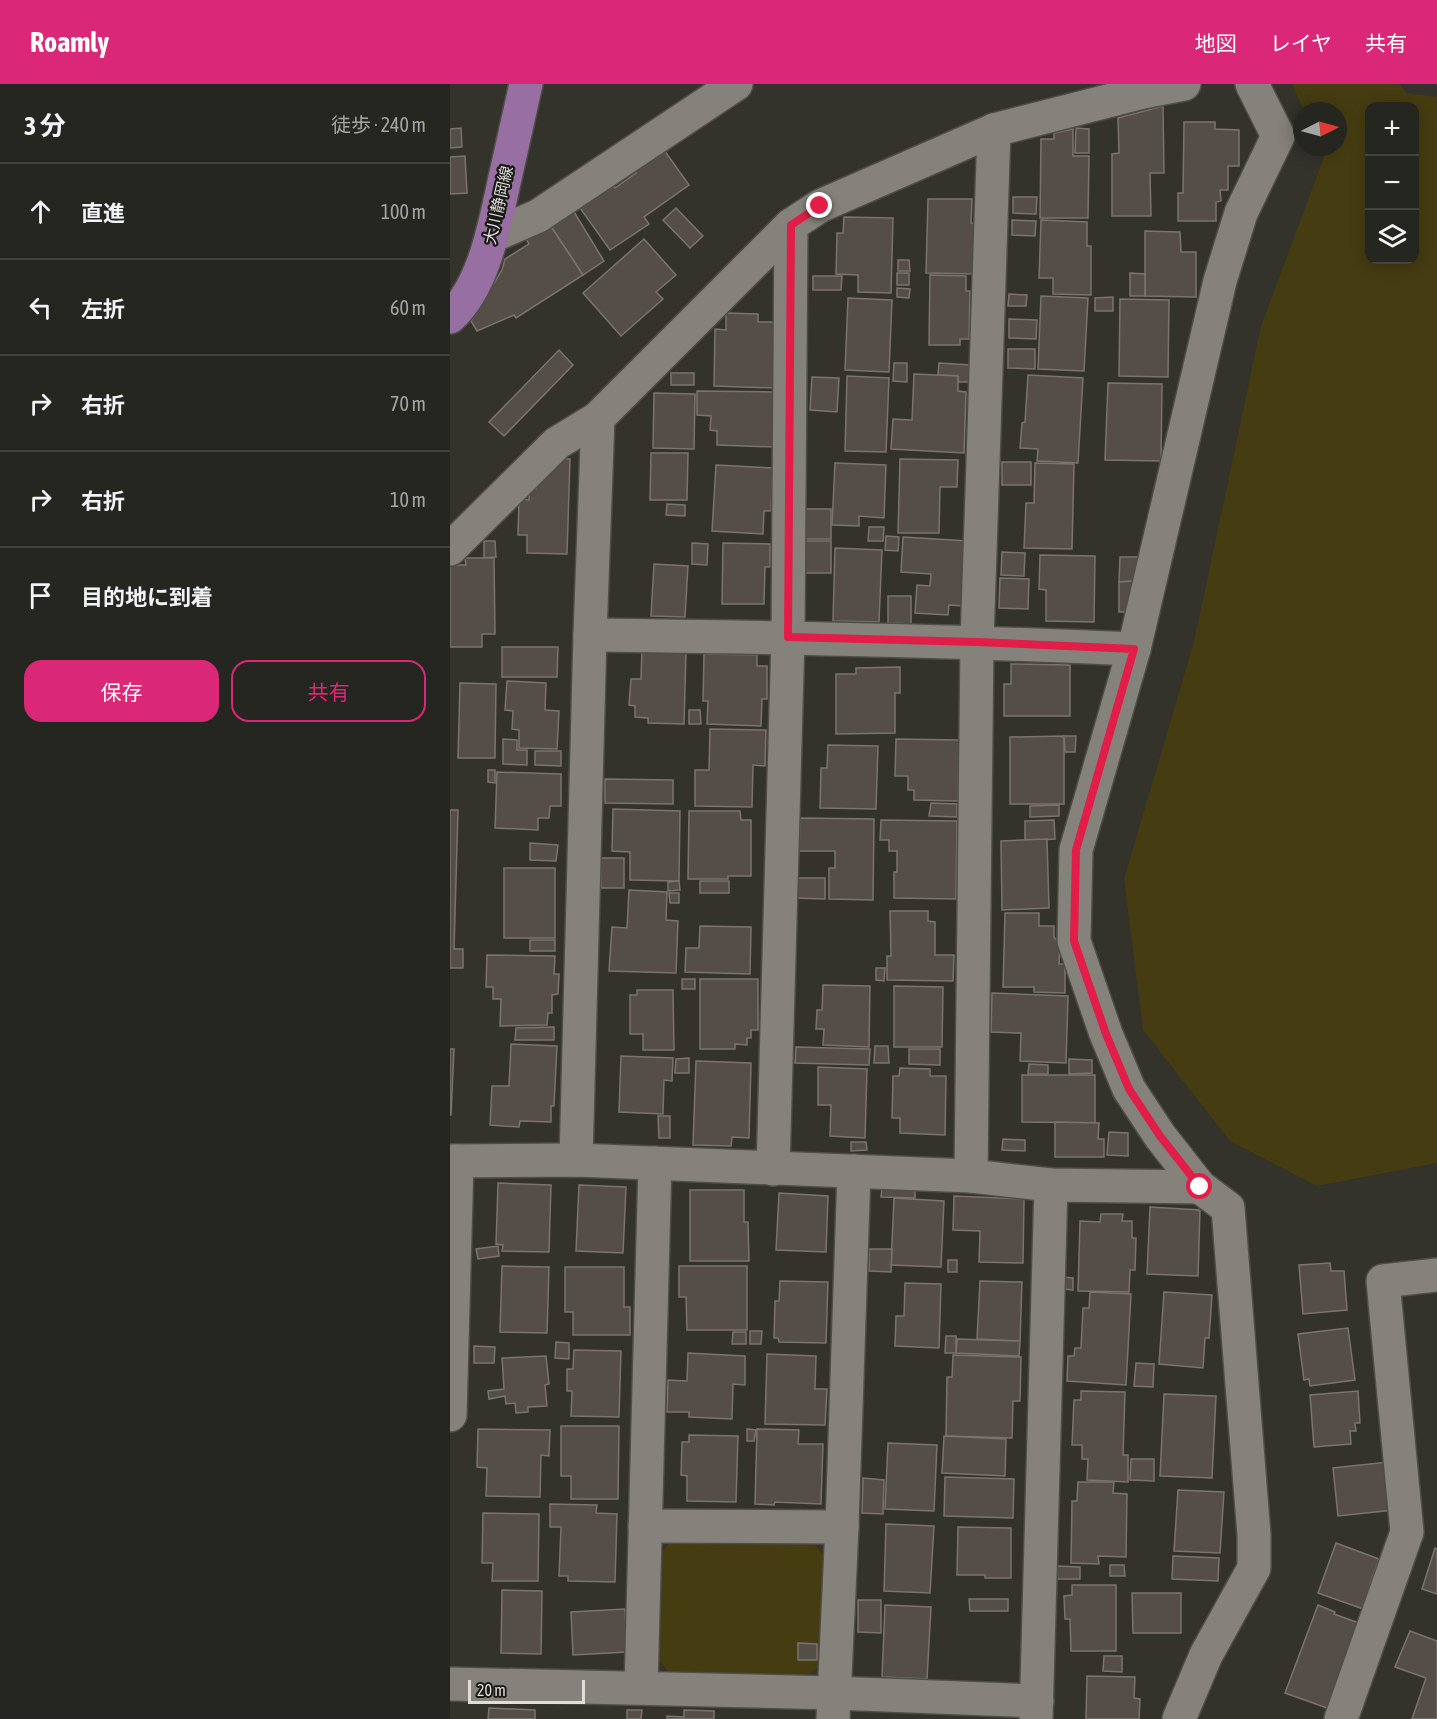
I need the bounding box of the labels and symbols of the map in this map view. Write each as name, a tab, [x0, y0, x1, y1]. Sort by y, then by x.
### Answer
north arrow	[1293, 102, 1347, 156]
street label: 大川静岡線	[480, 164, 516, 246]
route end	[806, 192, 832, 218]
route start	[1186, 1173, 1212, 1199]
scale bar	[468, 1677, 585, 1704]

